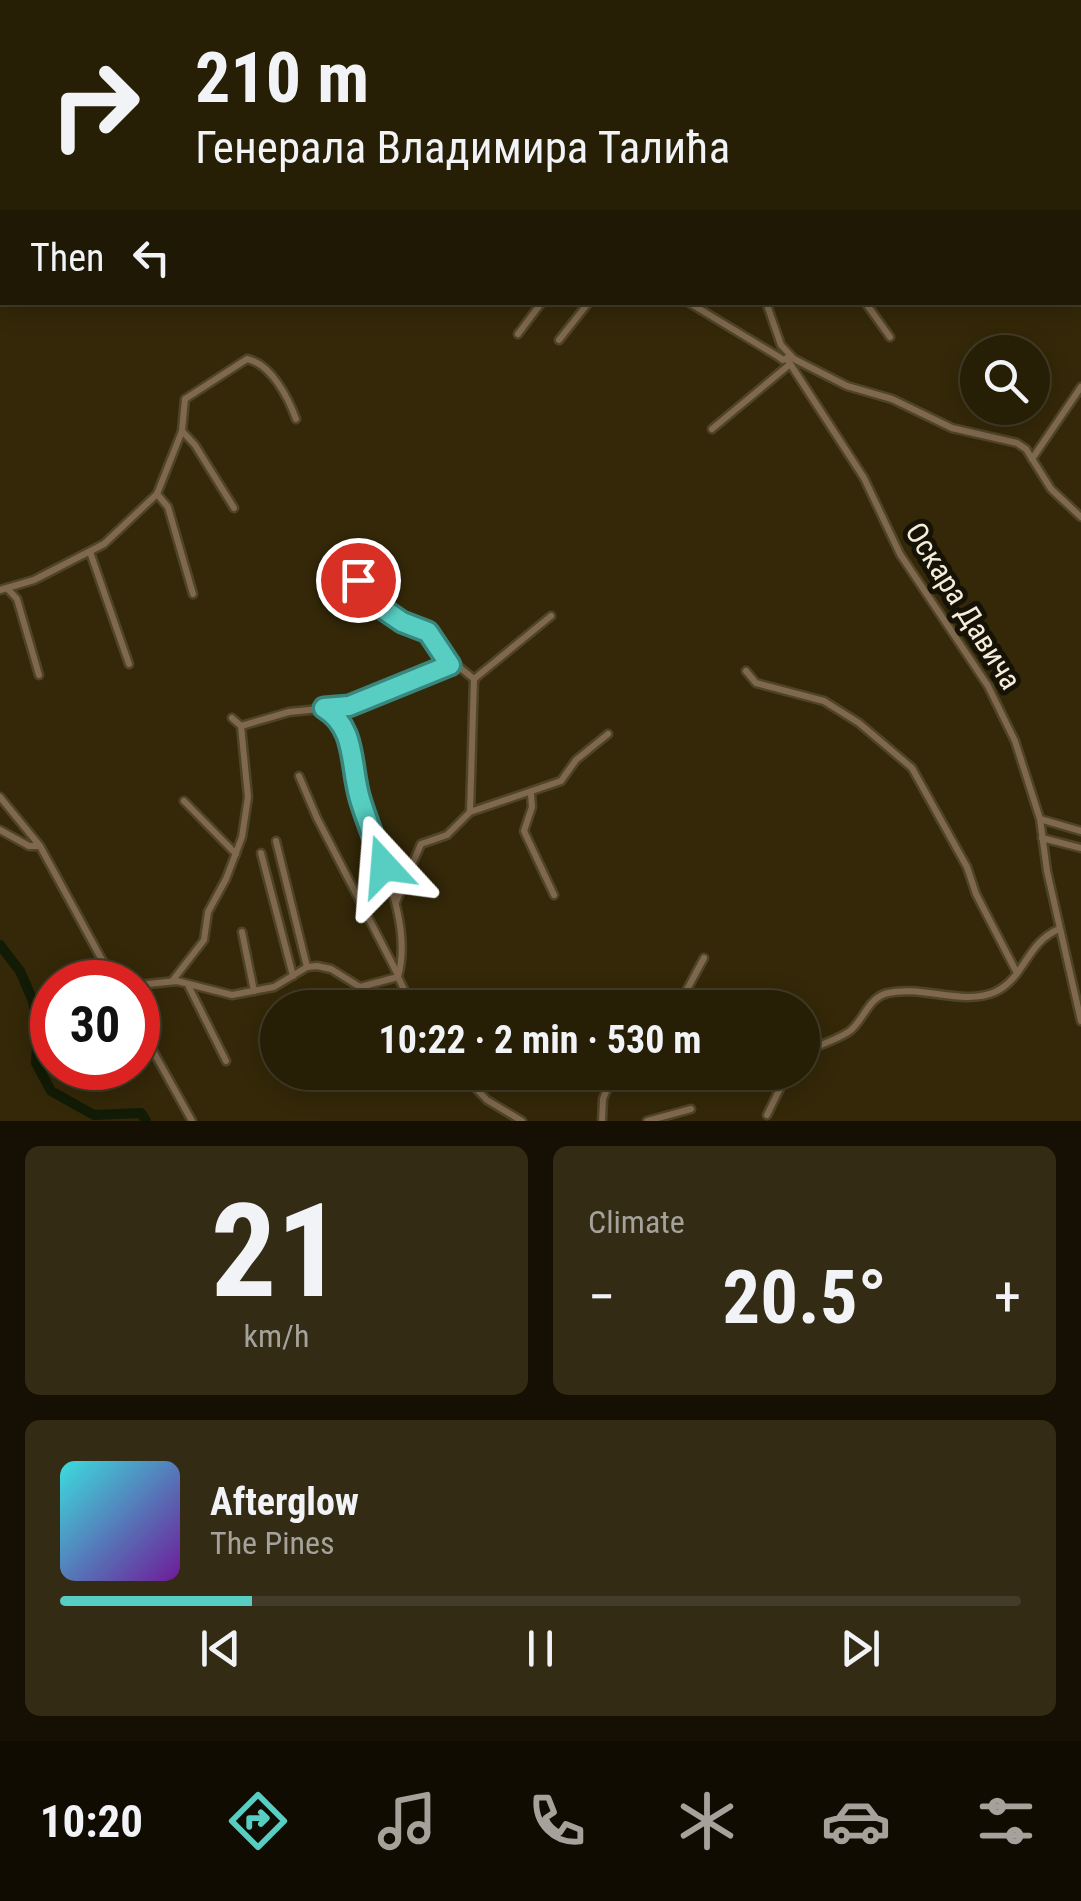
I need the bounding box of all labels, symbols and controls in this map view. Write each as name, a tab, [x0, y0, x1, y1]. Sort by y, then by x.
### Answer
text: 210 m	[195, 37, 369, 119]
icon: right	[30, 40, 160, 170]
text: Генерала Владимира Талића	[195, 121, 730, 174]
icon: left	[124, 230, 179, 285]
text: Then	[30, 236, 104, 280]
map controls	[960, 335, 1050, 425]
button: search	[960, 335, 1050, 425]
street label: Оскара Давича	[898, 516, 1029, 696]
pin	[316, 538, 401, 623]
icon: arrive	[331, 553, 386, 608]
position arrow	[332, 814, 436, 918]
speed limit sign: 30	[30, 960, 160, 1090]
text: 10:22 · 2 min · 530 m	[379, 1018, 701, 1062]
text: 21	[211, 1175, 342, 1328]
text: Climate	[588, 1203, 685, 1241]
text: 20.5°	[722, 1253, 887, 1341]
text: −	[588, 1265, 616, 1329]
text: +	[994, 1265, 1021, 1329]
text: km/h	[244, 1317, 309, 1355]
text: Afterglow	[210, 1480, 359, 1524]
text: The Pines	[210, 1524, 335, 1562]
icon: previous	[193, 1621, 248, 1676]
icon: pause	[513, 1621, 568, 1676]
icon: next	[833, 1621, 888, 1676]
icon: directions	[223, 1786, 293, 1856]
icon: music	[372, 1786, 442, 1856]
icon: phone	[522, 1786, 592, 1856]
icon: climate	[672, 1786, 742, 1856]
icon: car	[821, 1786, 891, 1856]
icon: filters	[971, 1786, 1041, 1856]
text: 10:20	[40, 1795, 143, 1848]

